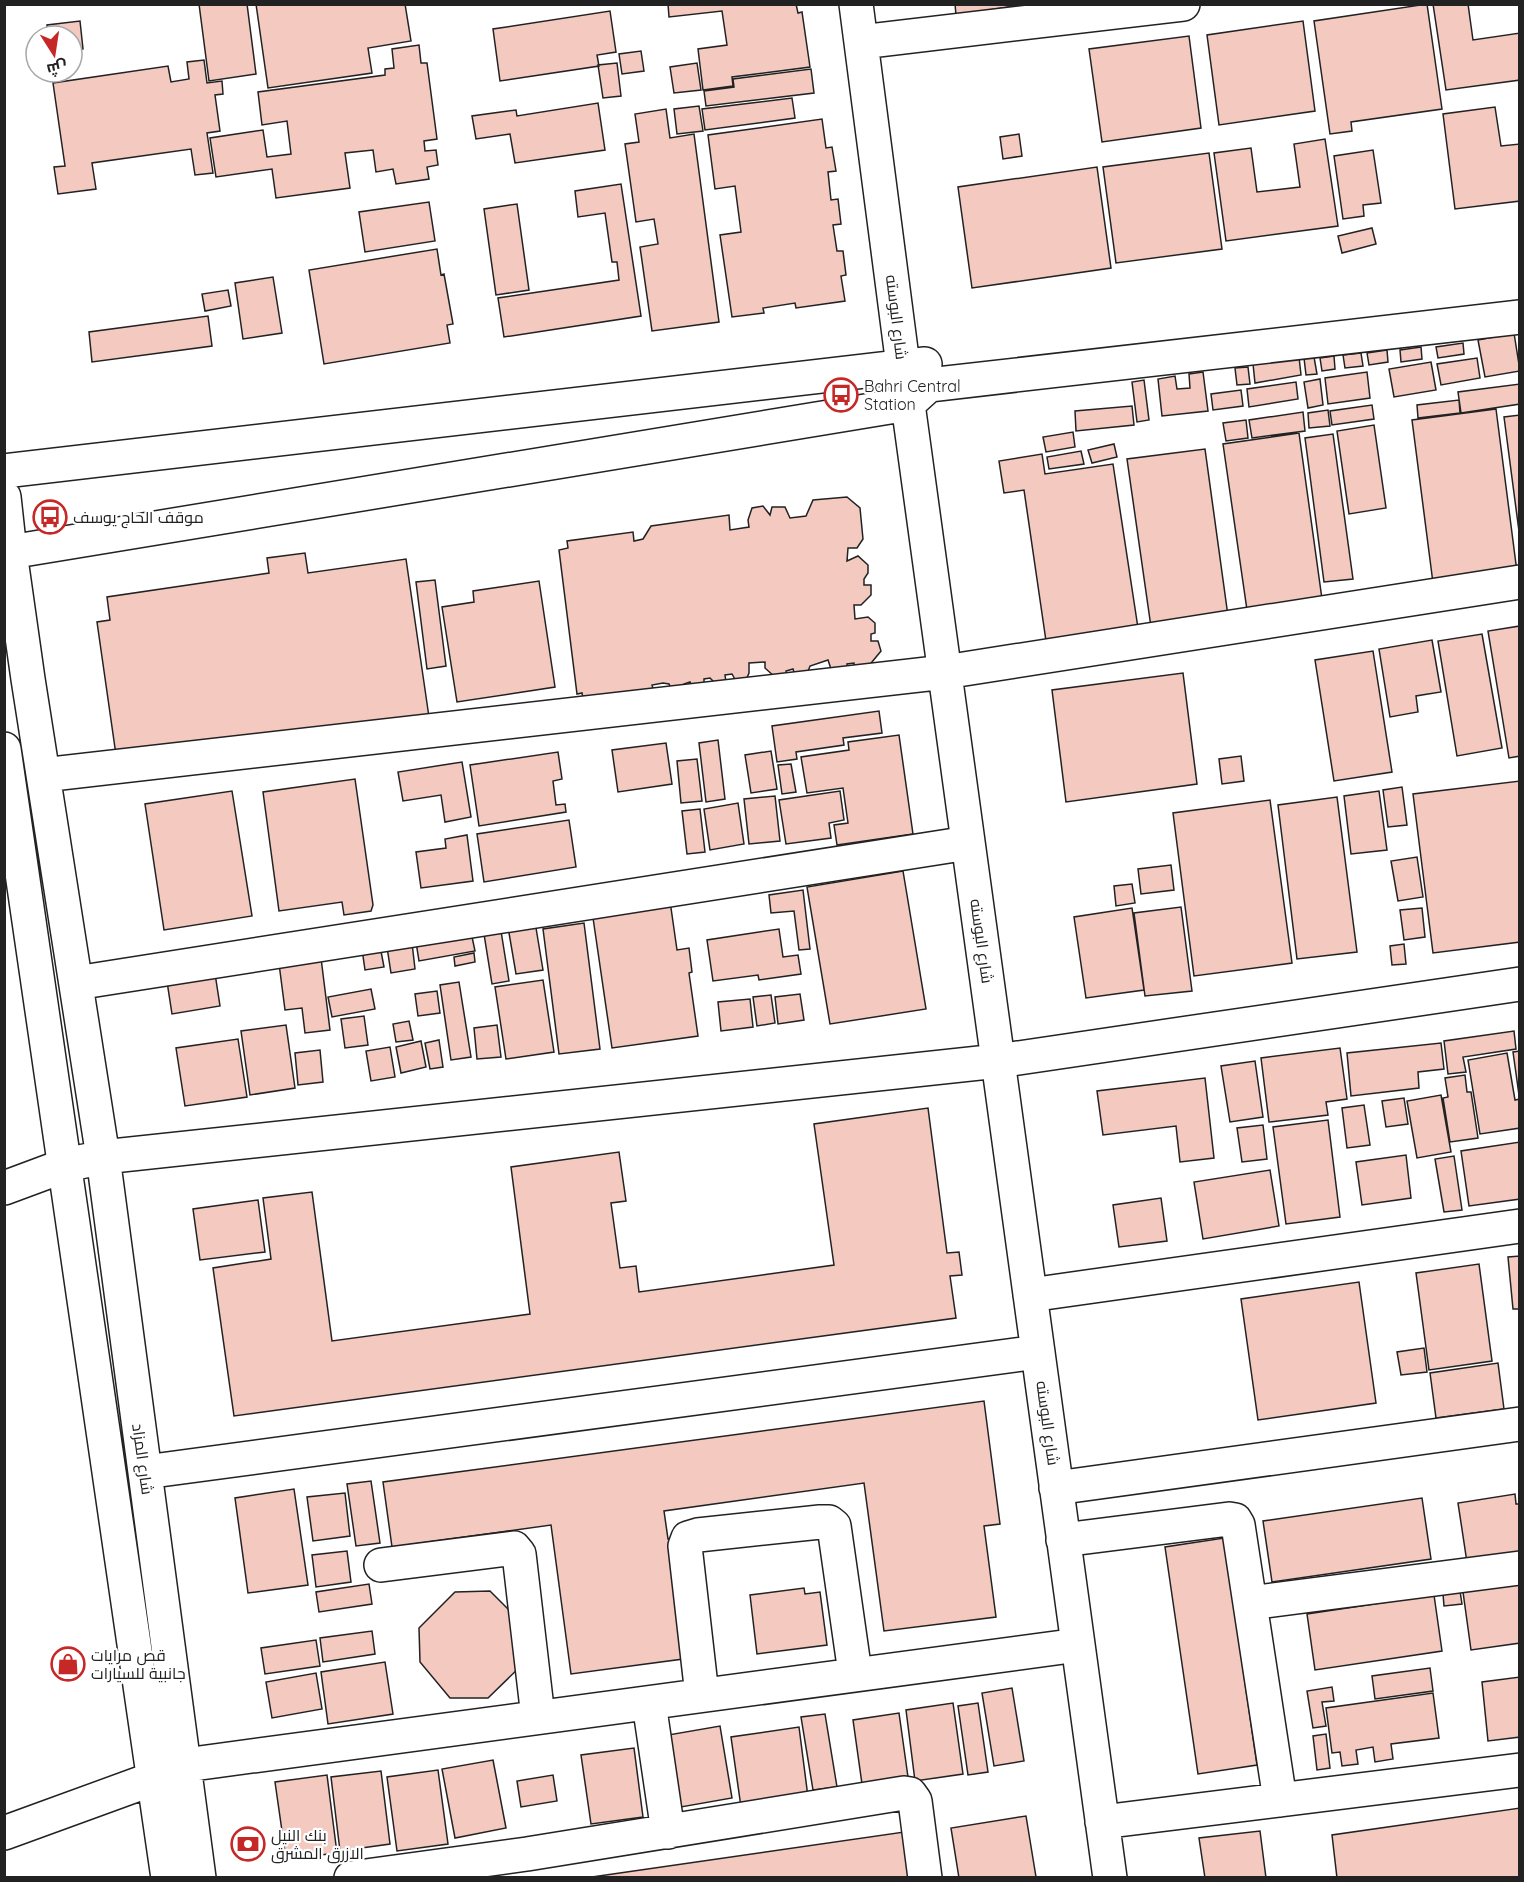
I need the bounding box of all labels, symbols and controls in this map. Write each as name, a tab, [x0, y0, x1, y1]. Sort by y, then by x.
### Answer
north arrow	[24, 24, 84, 84]
text: ش	[45, 57, 69, 81]
street label: شارع البوسته	[880, 273, 912, 361]
place label: Bahri Central Station	[864, 376, 961, 414]
bus stop icon: Bahri Central Station	[823, 377, 859, 413]
bus stop icon: موقف الحاج يوسف	[32, 499, 68, 535]
place label: موقف الحاج يوسف	[73, 507, 204, 529]
street label: شارع البوسته	[964, 897, 998, 985]
street label: شارع البوسته	[1030, 1379, 1064, 1467]
street label: شارع المزاد	[126, 1422, 158, 1496]
place label: قص مرايات جانبية للسيارات	[91, 1645, 186, 1683]
shop icon: قص مرايات جانبية للسيارات	[50, 1646, 86, 1682]
place label: بنك النيل الازرق المشرق	[271, 1825, 364, 1864]
bank icon: بنك النيل الازرق المشرق	[230, 1826, 266, 1862]

